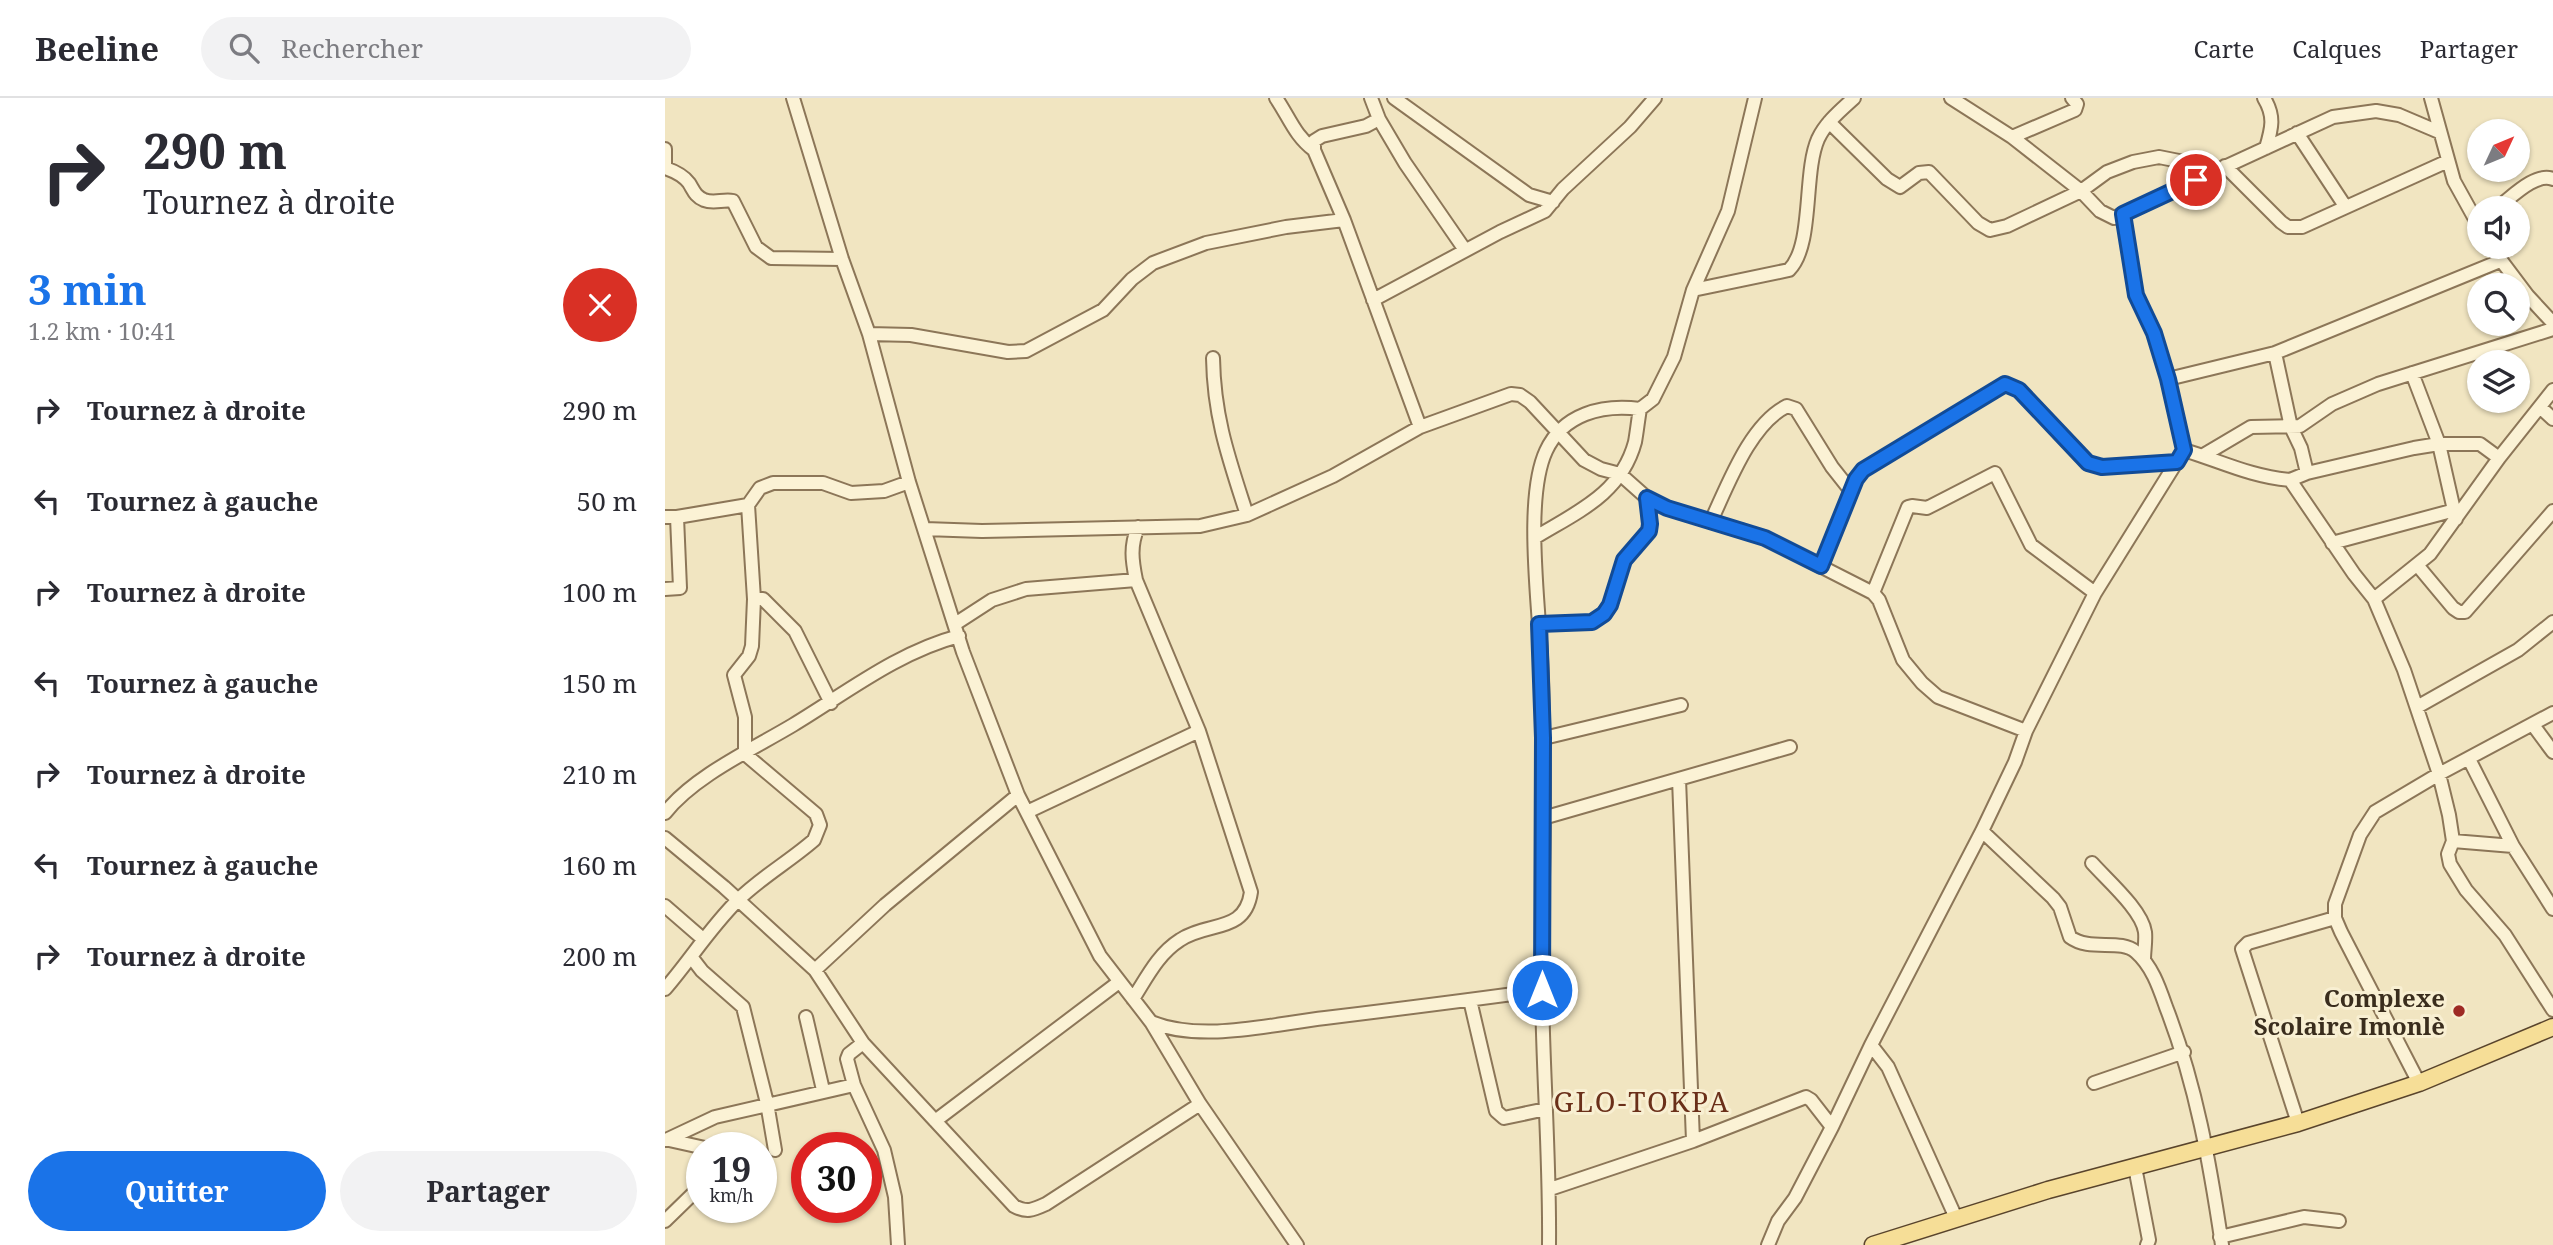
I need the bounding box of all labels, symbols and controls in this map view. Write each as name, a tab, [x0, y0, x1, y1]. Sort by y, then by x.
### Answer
search box	[201, 17, 691, 80]
text: Beeline	[35, 26, 159, 71]
icon: search	[225, 29, 263, 67]
text: Rechercher	[281, 30, 423, 66]
text: Carte	[2194, 32, 2254, 65]
text: Calques	[2292, 32, 2382, 65]
text: Partager	[2420, 32, 2518, 65]
text: 290 m	[143, 117, 287, 183]
north arrow	[2467, 119, 2531, 182]
map controls	[2467, 119, 2530, 413]
icon: right	[28, 126, 119, 217]
pin	[2166, 150, 2226, 210]
icon: arrive	[2177, 161, 2215, 199]
text: Tournez à droite	[143, 180, 395, 223]
button: sound	[2467, 196, 2530, 259]
text: 3 min	[28, 260, 147, 317]
button: close	[563, 268, 637, 342]
button: search	[2467, 273, 2530, 336]
text: 1.2 km · 10:41	[28, 315, 176, 347]
button: layers	[2467, 350, 2530, 413]
icon: right	[28, 391, 66, 429]
text: Tournez à droite	[87, 392, 306, 428]
text: 290 m	[562, 392, 637, 428]
icon: left	[28, 482, 66, 520]
text: Tournez à gauche	[87, 483, 318, 519]
text: 50 m	[577, 483, 637, 519]
icon: right	[28, 573, 66, 611]
text: Tournez à droite	[87, 574, 306, 610]
text: 100 m	[562, 574, 637, 610]
icon: left	[28, 664, 66, 702]
text: Tournez à gauche	[87, 665, 318, 701]
text: 150 m	[562, 665, 637, 701]
icon: right	[28, 755, 66, 793]
text: Tournez à droite	[87, 756, 306, 792]
text: 210 m	[562, 756, 637, 792]
icon: left	[28, 846, 66, 884]
text: Tournez à gauche	[87, 847, 318, 883]
text: 160 m	[562, 847, 637, 883]
icon: right	[28, 937, 66, 975]
text: Tournez à droite	[87, 938, 306, 974]
text: 200 m	[562, 938, 637, 974]
position arrow	[1505, 953, 1579, 1027]
place label: Complexe Scolaire Imonlè	[2254, 981, 2445, 1042]
marker: Complexe Scolaire Imonlè	[2451, 1003, 2467, 1019]
district label: GLO-TOKPA	[1553, 1082, 1731, 1120]
speed limit sign: 30	[791, 1132, 882, 1223]
text: 19	[712, 1145, 751, 1192]
button: Quitter	[28, 1151, 326, 1231]
button: Partager	[340, 1151, 637, 1231]
text: km/h	[709, 1183, 754, 1207]

